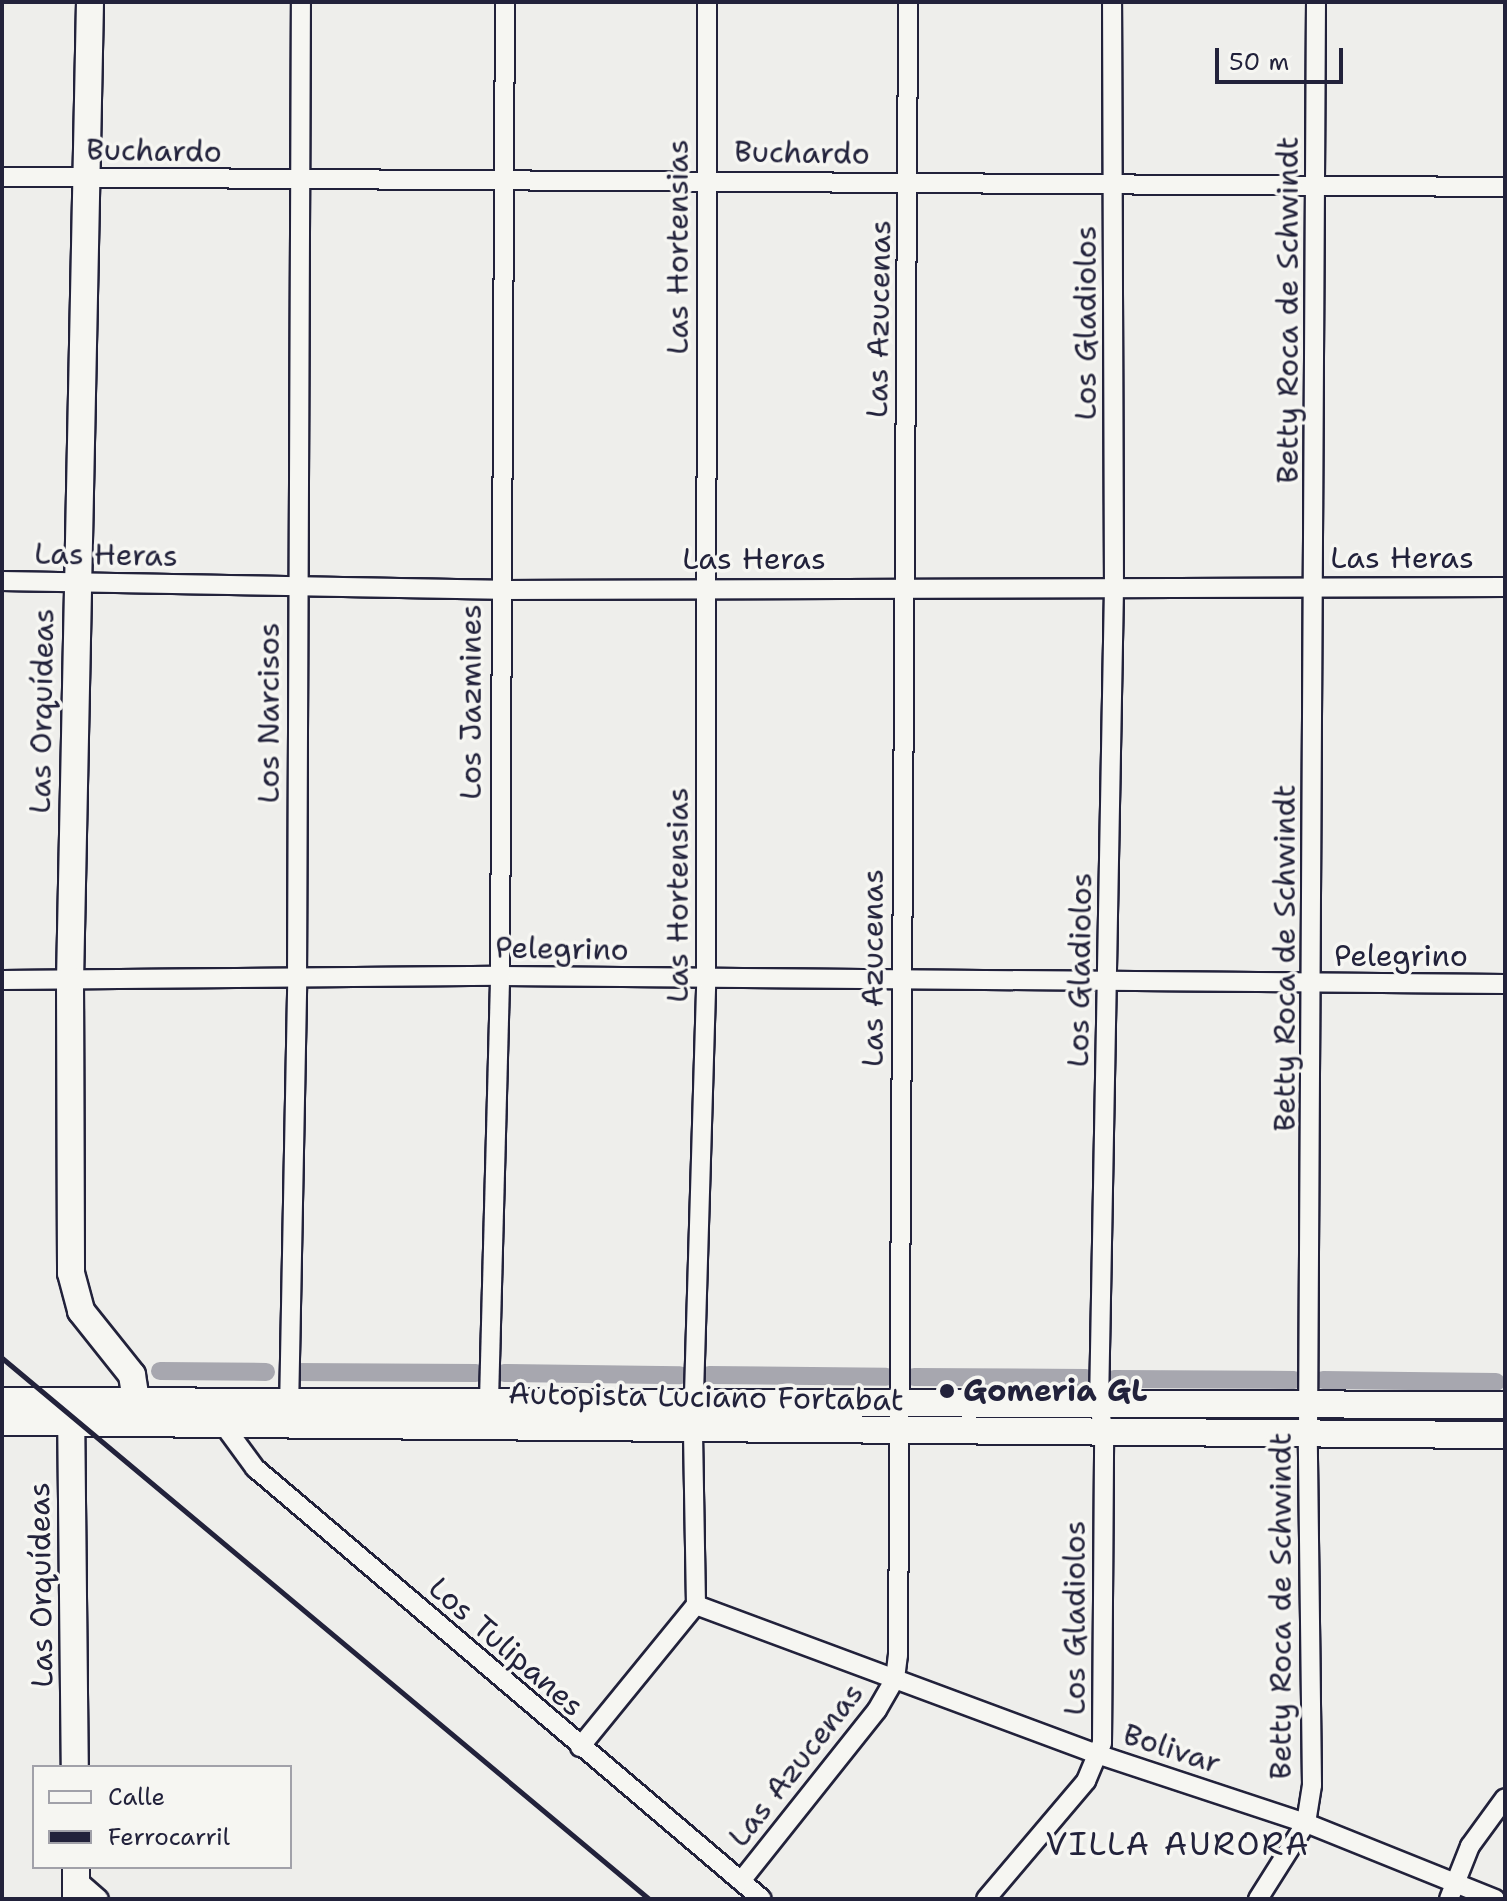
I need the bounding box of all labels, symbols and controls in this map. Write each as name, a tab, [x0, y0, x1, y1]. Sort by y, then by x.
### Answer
scale bar	[1219, 32, 1347, 82]
text: 50 m	[1229, 46, 1289, 78]
street label: Buchardo	[86, 132, 222, 170]
street label: Buchardo	[734, 134, 870, 172]
street label: Betty Roca de Schwindt	[1270, 136, 1306, 484]
street label: Las Hortensias	[660, 139, 696, 355]
street label: Las Azucenas	[859, 220, 899, 418]
street label: Los Gladiolos	[1068, 226, 1104, 420]
street label: Las Heras	[34, 536, 178, 574]
street label: Las Heras	[1330, 540, 1474, 576]
street label: Las Heras	[682, 541, 826, 577]
street label: Los Jazmines	[453, 604, 489, 800]
street label: Las Orquídeas	[22, 608, 62, 814]
street label: Los Narcisos	[251, 622, 287, 804]
street label: Betty Roca de Schwindt	[1267, 784, 1303, 1132]
street label: Las Hortensias	[660, 787, 696, 1003]
street label: Las Azucenas	[855, 869, 891, 1067]
street label: Los Gladiolos	[1060, 872, 1100, 1068]
street label: Pelegrino	[495, 930, 629, 968]
street label: Pelegrino	[1334, 938, 1468, 974]
place label: Gomeria GL	[963, 1373, 1147, 1409]
street label: Autopista Luciano Fortabat	[508, 1376, 904, 1418]
marker: Gomeria GL	[938, 1382, 956, 1400]
street label: Betty Roca de Schwindt	[1263, 1432, 1299, 1780]
street label: Las Orquídeas	[21, 1482, 61, 1688]
street label: Los Gladiolos	[1057, 1521, 1093, 1715]
street label: Los Tulipanes	[421, 1570, 591, 1724]
street label: Las Azucenas	[721, 1676, 871, 1854]
street label: Bolivar	[1119, 1716, 1225, 1782]
legend	[32, 1765, 292, 1869]
text: Calle	[108, 1781, 165, 1813]
text: Ferrocarril	[108, 1821, 230, 1853]
district label: VILLA AURORA	[1046, 1825, 1310, 1863]

